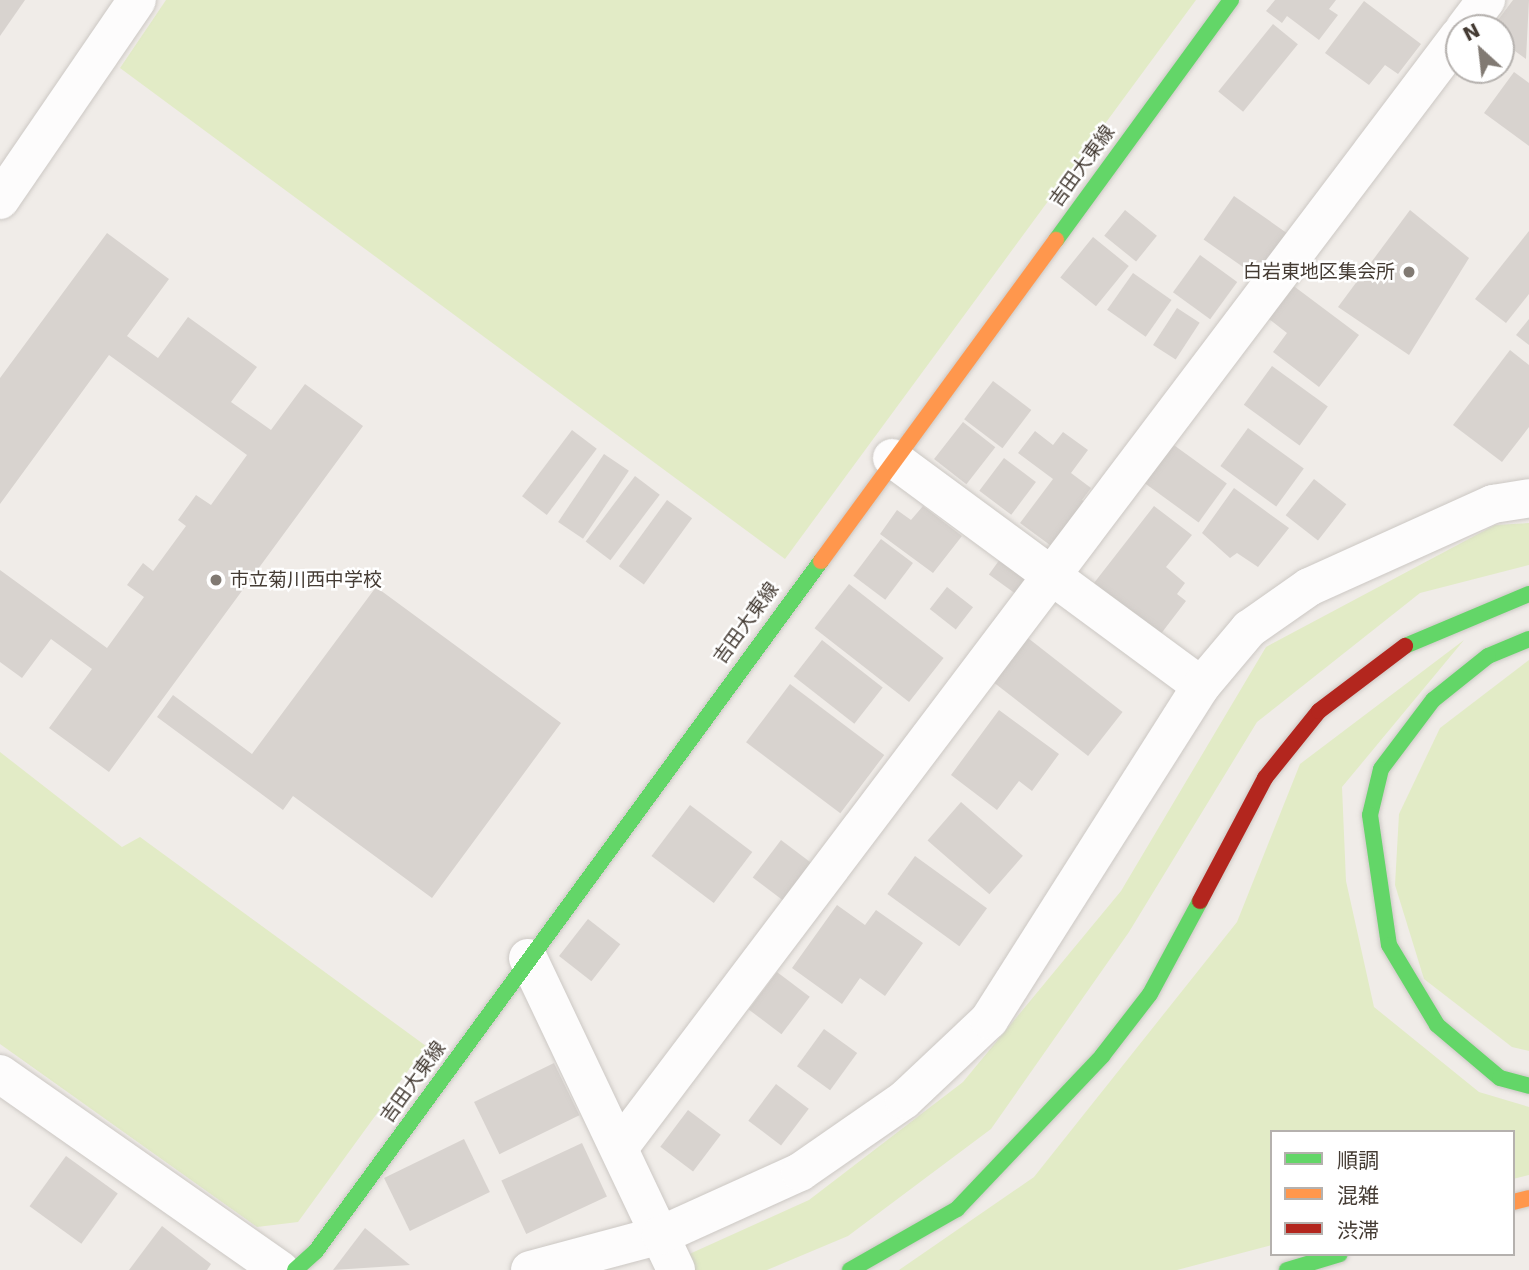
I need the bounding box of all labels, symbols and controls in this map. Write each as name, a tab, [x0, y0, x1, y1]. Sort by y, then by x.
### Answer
north arrow	[1445, 14, 1515, 84]
text: N	[1459, 19, 1483, 45]
street label: 吉田大東線	[1045, 121, 1119, 211]
place label: 白岩東地区集会所	[1243, 261, 1395, 283]
marker: 白岩東地区集会所	[1401, 264, 1417, 280]
place label: 市立菊川西中学校	[230, 569, 382, 591]
marker: 市立菊川西中学校	[208, 572, 224, 588]
street label: 吉田大東線	[709, 578, 783, 668]
street label: 吉田大東線	[376, 1037, 450, 1127]
legend	[1270, 1130, 1515, 1256]
text: 順調	[1337, 1149, 1379, 1173]
text: 混雑	[1337, 1184, 1379, 1208]
text: 渋滞	[1337, 1219, 1379, 1243]

